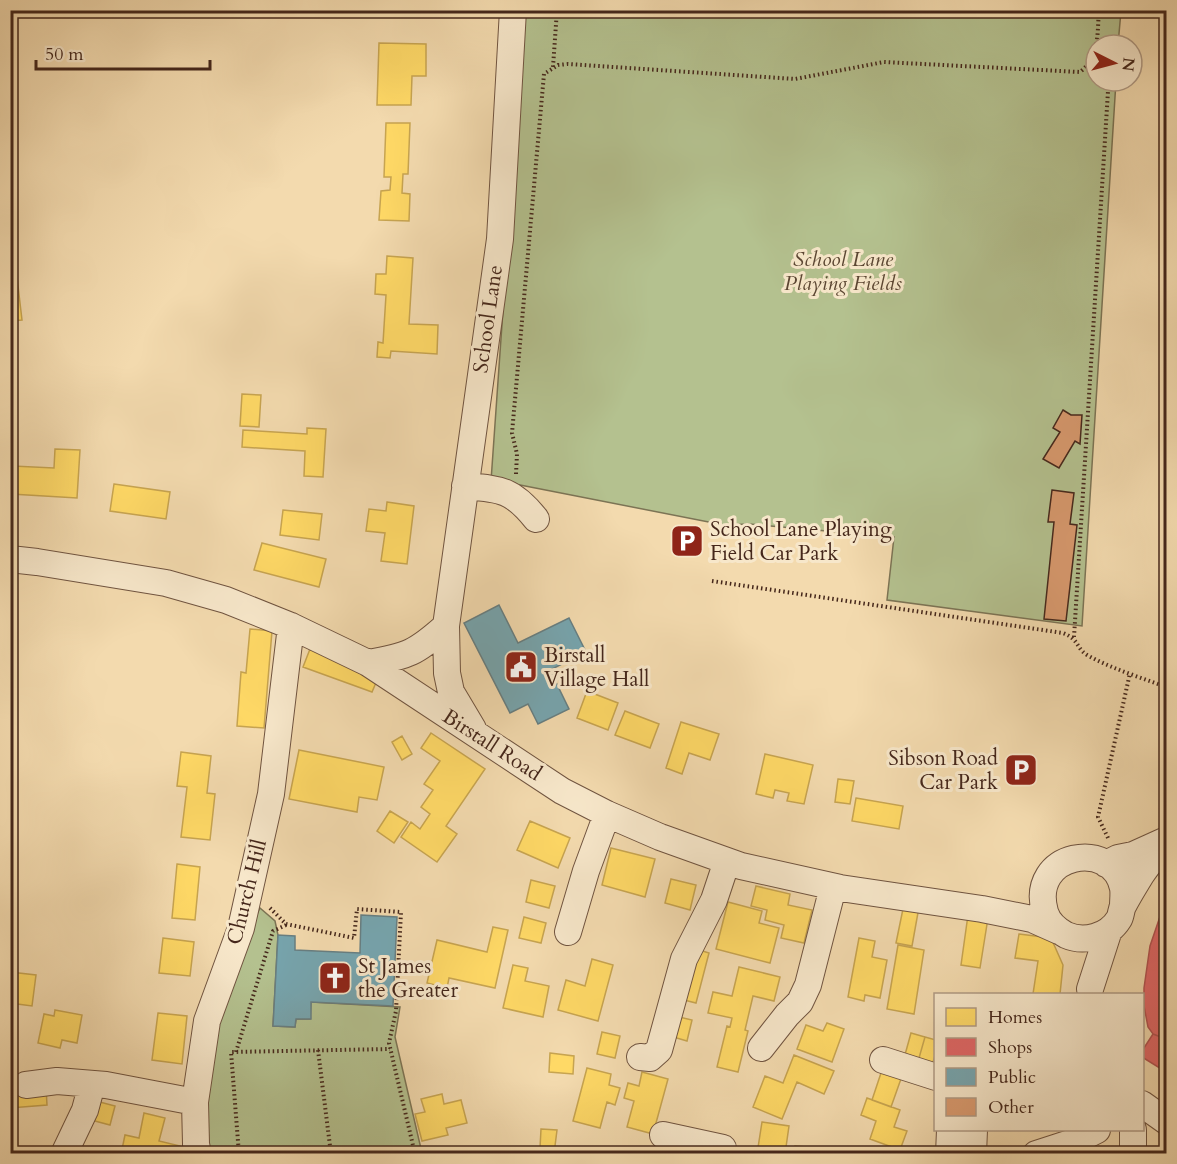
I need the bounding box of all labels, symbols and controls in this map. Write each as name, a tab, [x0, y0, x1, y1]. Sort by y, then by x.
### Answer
scale bar	[36, 33, 210, 71]
north arrow	[1084, 33, 1144, 93]
text: 50 m	[45, 42, 84, 67]
text: N	[1116, 56, 1140, 73]
park label: School Lane Playing Fields	[784, 245, 902, 298]
street label: School Lane	[466, 263, 510, 375]
place label: School Lane Playing Field Car Park	[710, 515, 892, 568]
parking icon: School Lane Playing Field Car Park	[669, 523, 705, 559]
place label: Birstall Village Hall	[544, 641, 649, 694]
public building icon: Birstall Village Hall	[503, 649, 539, 685]
street label: Birstall Road	[437, 702, 547, 788]
place label: Sibson Road Car Park	[888, 744, 999, 797]
parking icon: Sibson Road Car Park	[1003, 752, 1039, 788]
street label: Church Hill	[220, 836, 274, 948]
place label: St James the Greater	[358, 952, 458, 1005]
church icon: St James the Greater	[317, 960, 353, 996]
legend	[934, 993, 1144, 1131]
text: Homes	[988, 1005, 1042, 1030]
text: Shops	[988, 1035, 1032, 1060]
text: Public	[988, 1065, 1036, 1090]
text: Other	[988, 1095, 1034, 1120]

